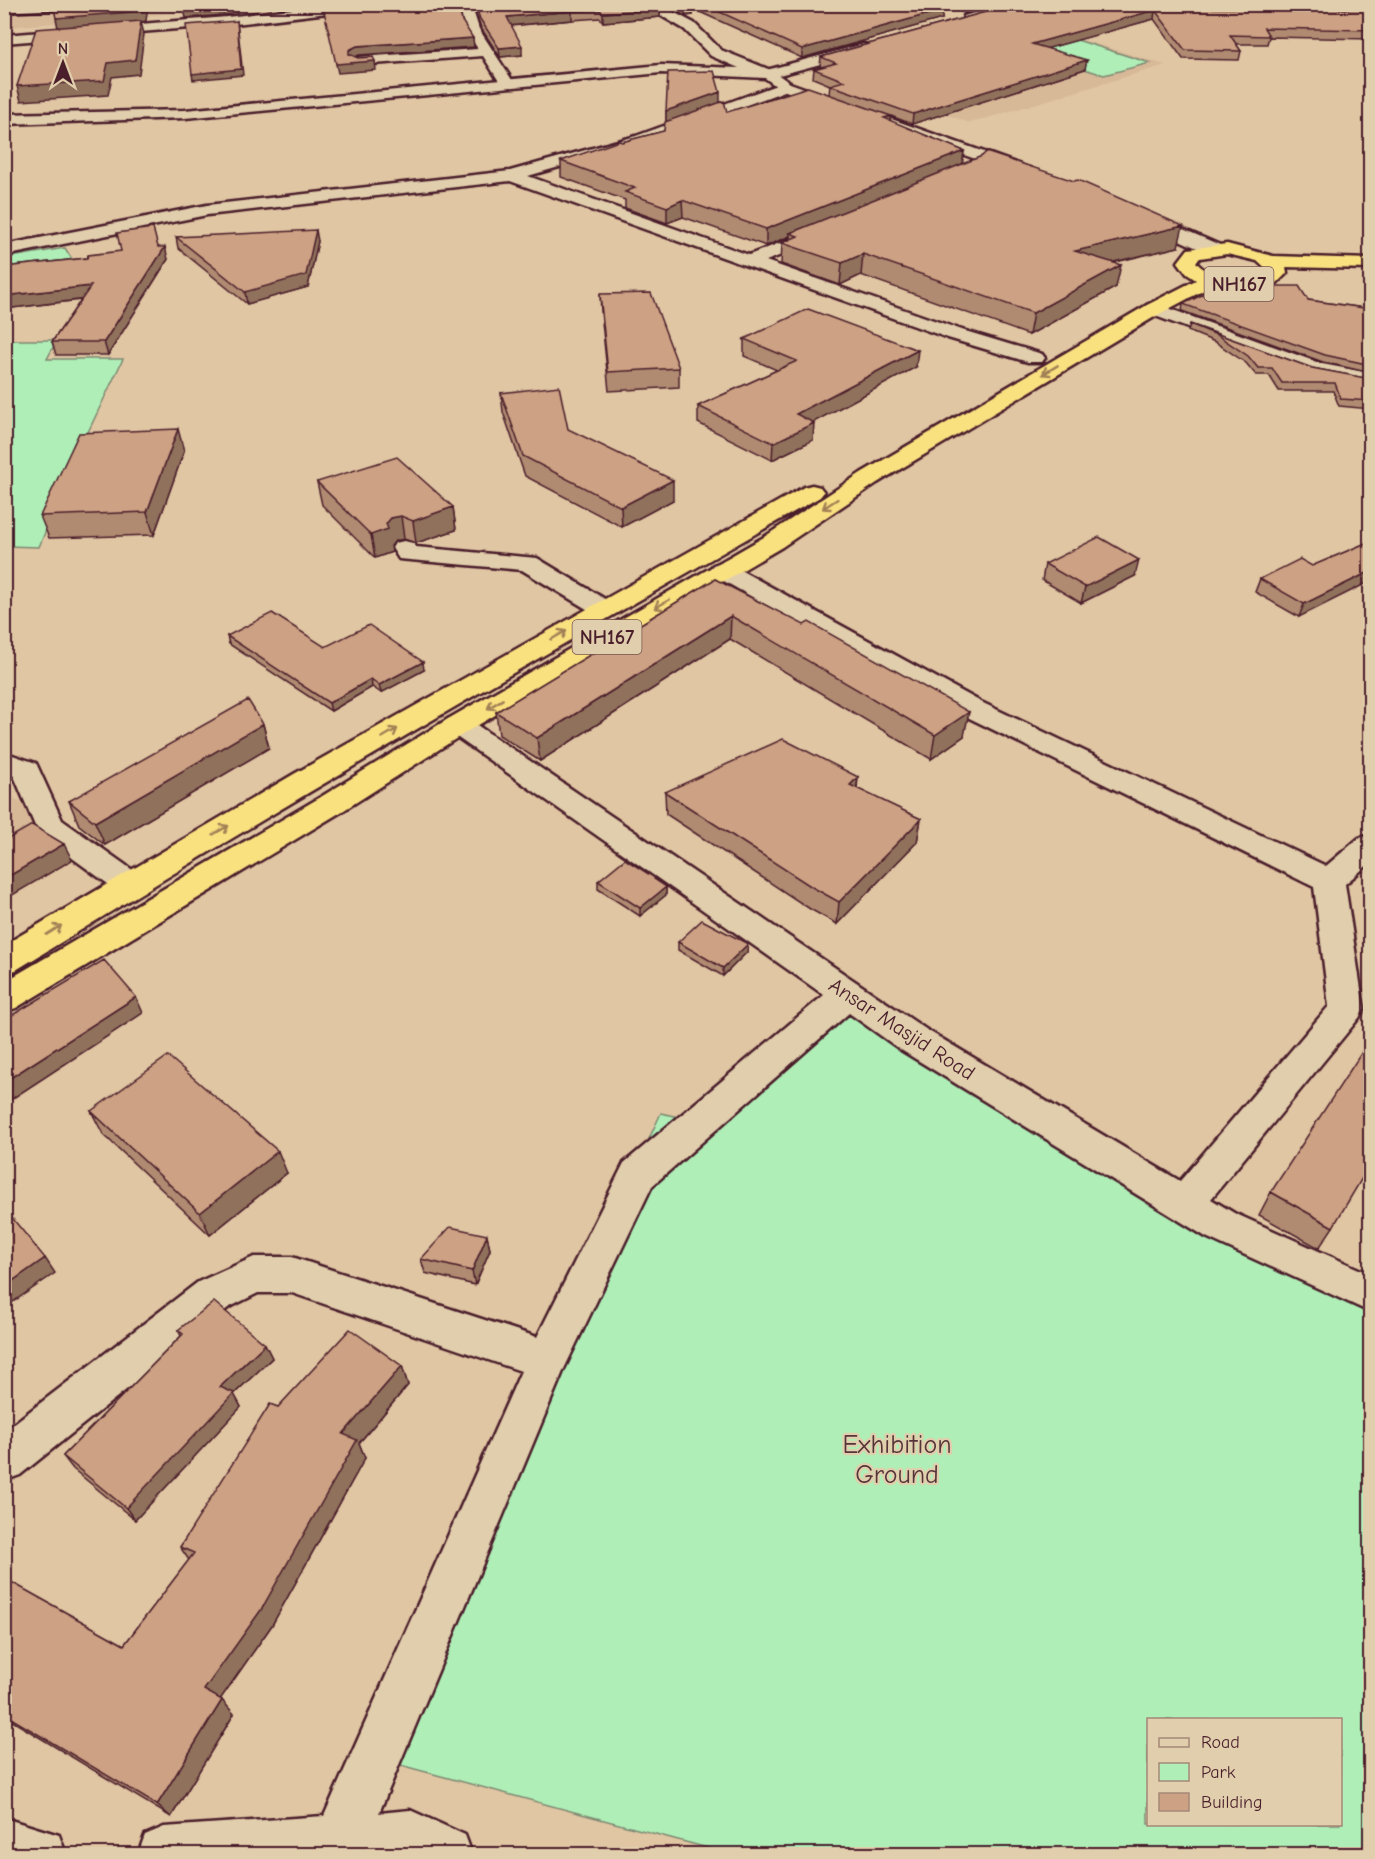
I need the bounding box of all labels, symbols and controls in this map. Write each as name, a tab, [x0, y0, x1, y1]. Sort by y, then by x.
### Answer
north arrow	[33, 33, 93, 93]
text: N	[58, 40, 68, 58]
road number: NH167	[1204, 267, 1274, 301]
one-way arrow	[1042, 365, 1059, 377]
one-way arrow	[822, 498, 838, 510]
one-way arrow	[654, 598, 671, 610]
road number: NH167	[572, 620, 642, 654]
one-way arrow	[550, 629, 567, 641]
one-way arrow	[486, 698, 503, 710]
one-way arrow	[381, 726, 398, 738]
one-way arrow	[212, 824, 229, 836]
one-way arrow	[45, 924, 62, 936]
street label: Ansar Masjid Road	[825, 973, 979, 1085]
park label: Exhibition Ground	[842, 1430, 952, 1490]
legend	[1147, 1718, 1342, 1826]
text: Road	[1201, 1732, 1240, 1753]
text: Park	[1201, 1762, 1236, 1783]
text: Building	[1201, 1792, 1263, 1813]

